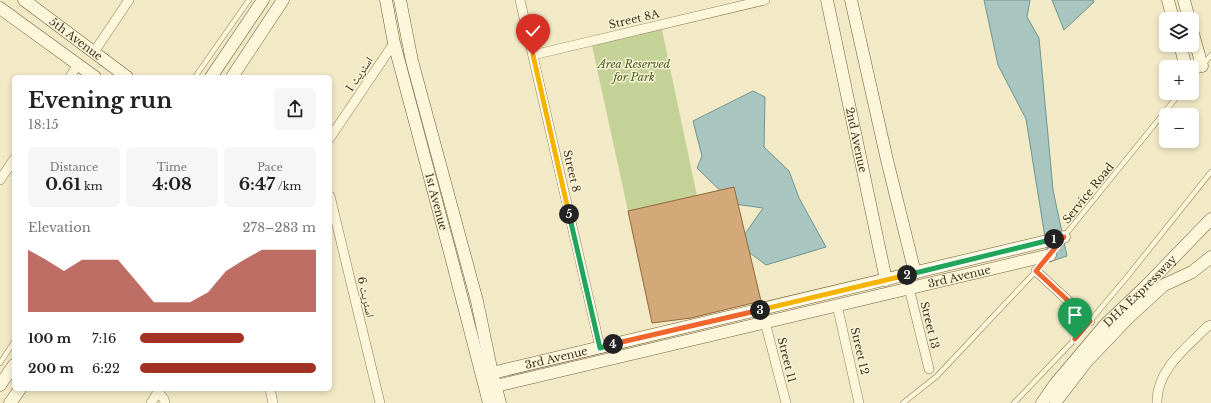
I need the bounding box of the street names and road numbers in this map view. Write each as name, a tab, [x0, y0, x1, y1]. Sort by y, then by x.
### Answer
street label: Street 8A	[607, 6, 661, 32]
street label: 5th Avenue	[47, 15, 105, 63]
street label: اسٹریٹ 1	[342, 54, 376, 94]
street label: 2nd Avenue	[843, 106, 870, 174]
street label: Street 8	[560, 149, 584, 193]
street label: Service Road	[1059, 159, 1117, 226]
street label: 1st Avenue	[422, 172, 451, 232]
street label: DHA Expressway	[1100, 252, 1179, 330]
street label: 3rd Avenue	[926, 262, 992, 291]
street label: اسٹریٹ 6	[355, 275, 377, 319]
street label: Street 13	[917, 300, 943, 350]
street label: Street 12	[848, 326, 872, 376]
street label: Street 11	[775, 336, 799, 384]
street label: 3rd Avenue	[523, 344, 589, 372]

